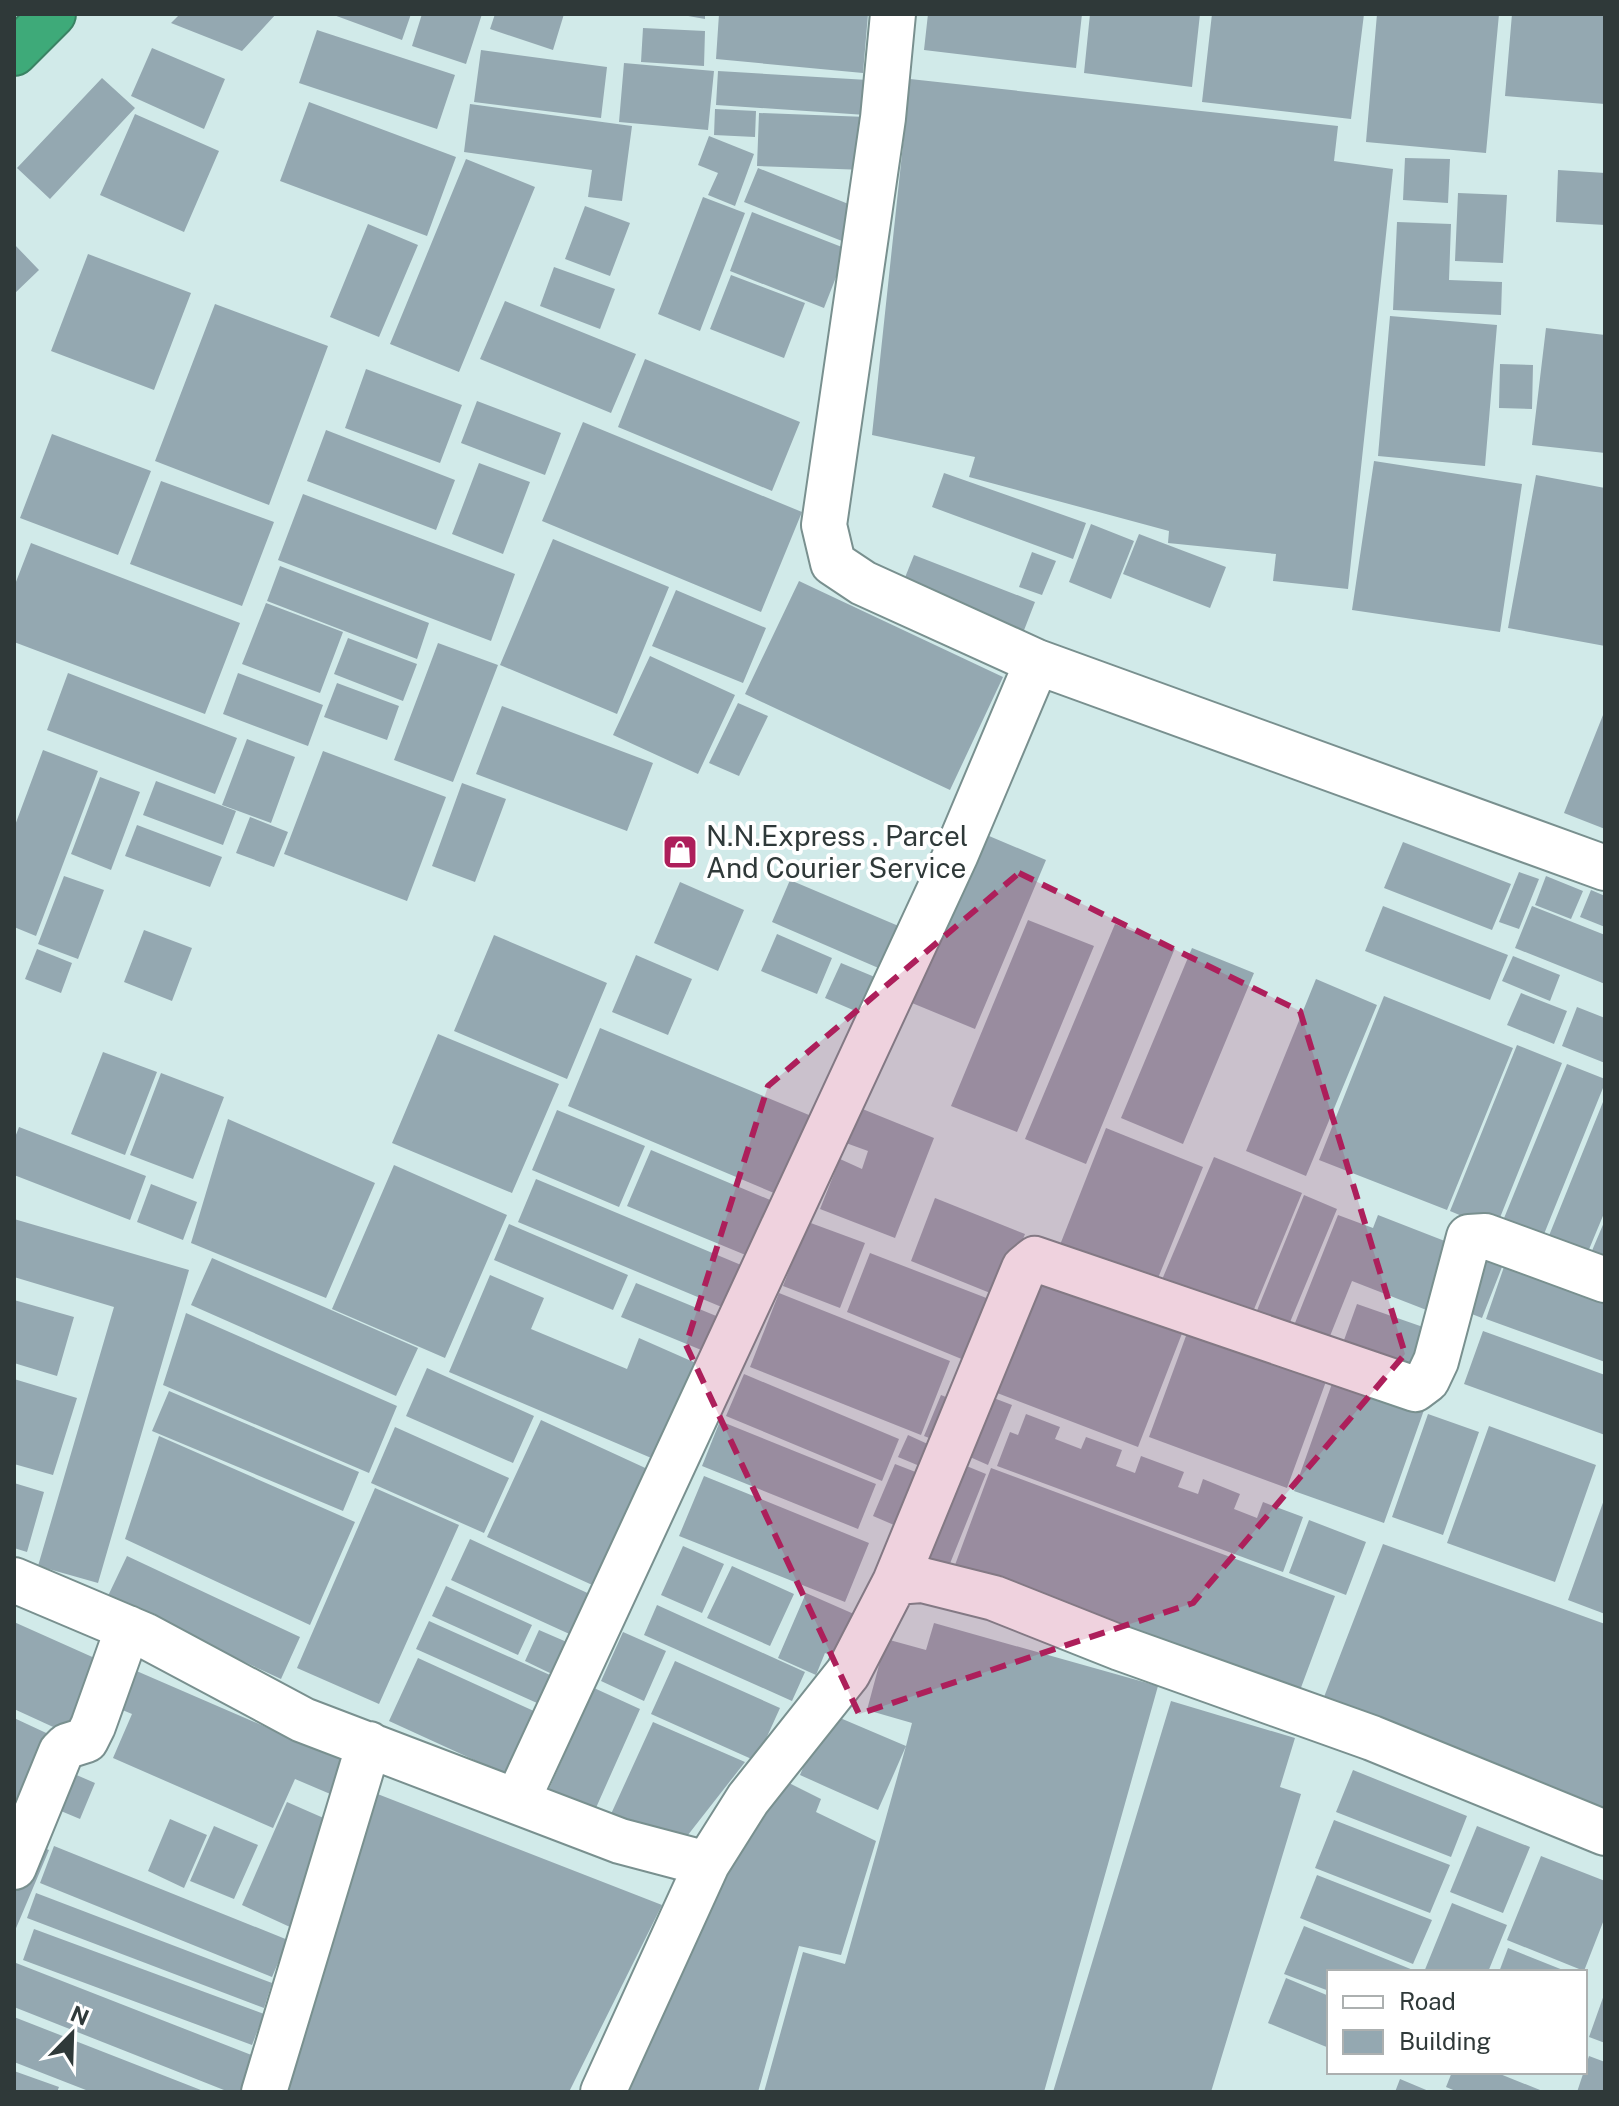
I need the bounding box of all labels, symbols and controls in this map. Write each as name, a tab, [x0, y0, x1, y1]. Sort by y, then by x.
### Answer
place label: N.N.Express . Parcel And Courier Service	[706, 819, 968, 884]
shop icon: N.N.Express . Parcel And Courier Service	[661, 833, 699, 871]
legend	[1327, 1970, 1587, 2074]
text: Road	[1399, 1987, 1456, 2015]
north arrow	[32, 1994, 112, 2074]
text: N	[67, 2000, 93, 2031]
text: Building	[1399, 2027, 1491, 2055]

